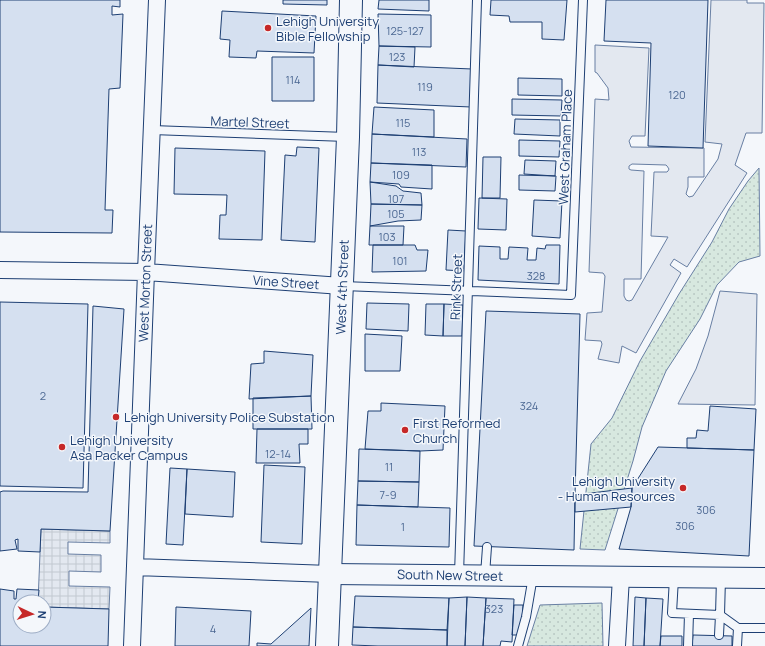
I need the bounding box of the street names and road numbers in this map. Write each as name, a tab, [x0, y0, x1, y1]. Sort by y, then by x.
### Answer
street label: West Graham Place	[554, 88, 576, 205]
street label: Martel Street	[210, 112, 290, 132]
street label: West Morton Street	[134, 224, 156, 342]
street label: West 4th Street	[331, 239, 353, 335]
street label: Rink Street	[446, 254, 466, 320]
street label: Vine Street	[252, 271, 320, 293]
street label: South New Street	[397, 565, 503, 585]

